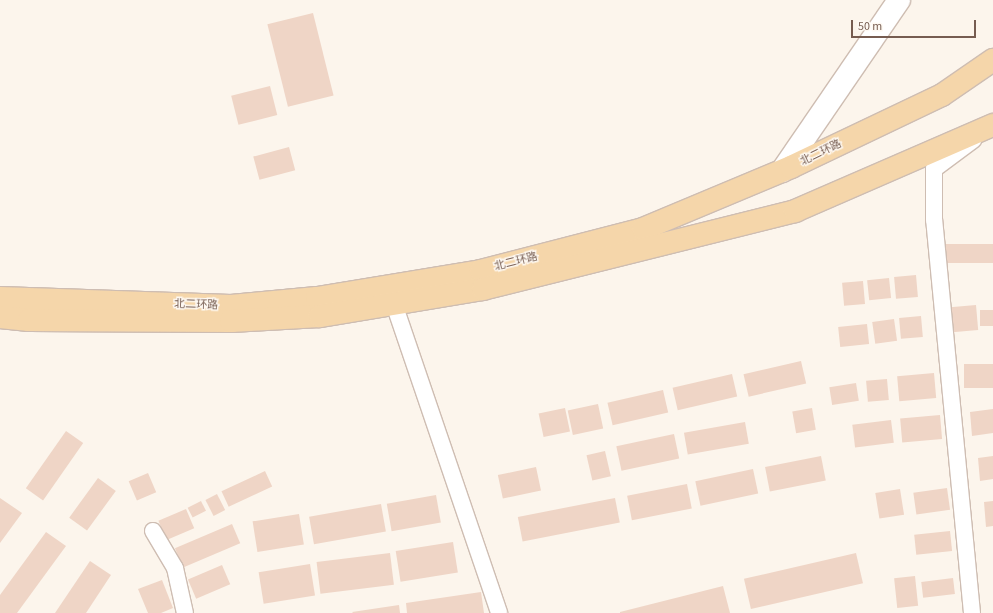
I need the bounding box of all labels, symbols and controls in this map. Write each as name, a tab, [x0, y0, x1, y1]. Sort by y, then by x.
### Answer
scale bar	[853, 12, 978, 38]
text: 50 m	[858, 18, 882, 35]
street label: 北二环路	[798, 137, 844, 169]
street label: 北二环路	[493, 250, 539, 274]
street label: 北二环路	[174, 298, 218, 312]

